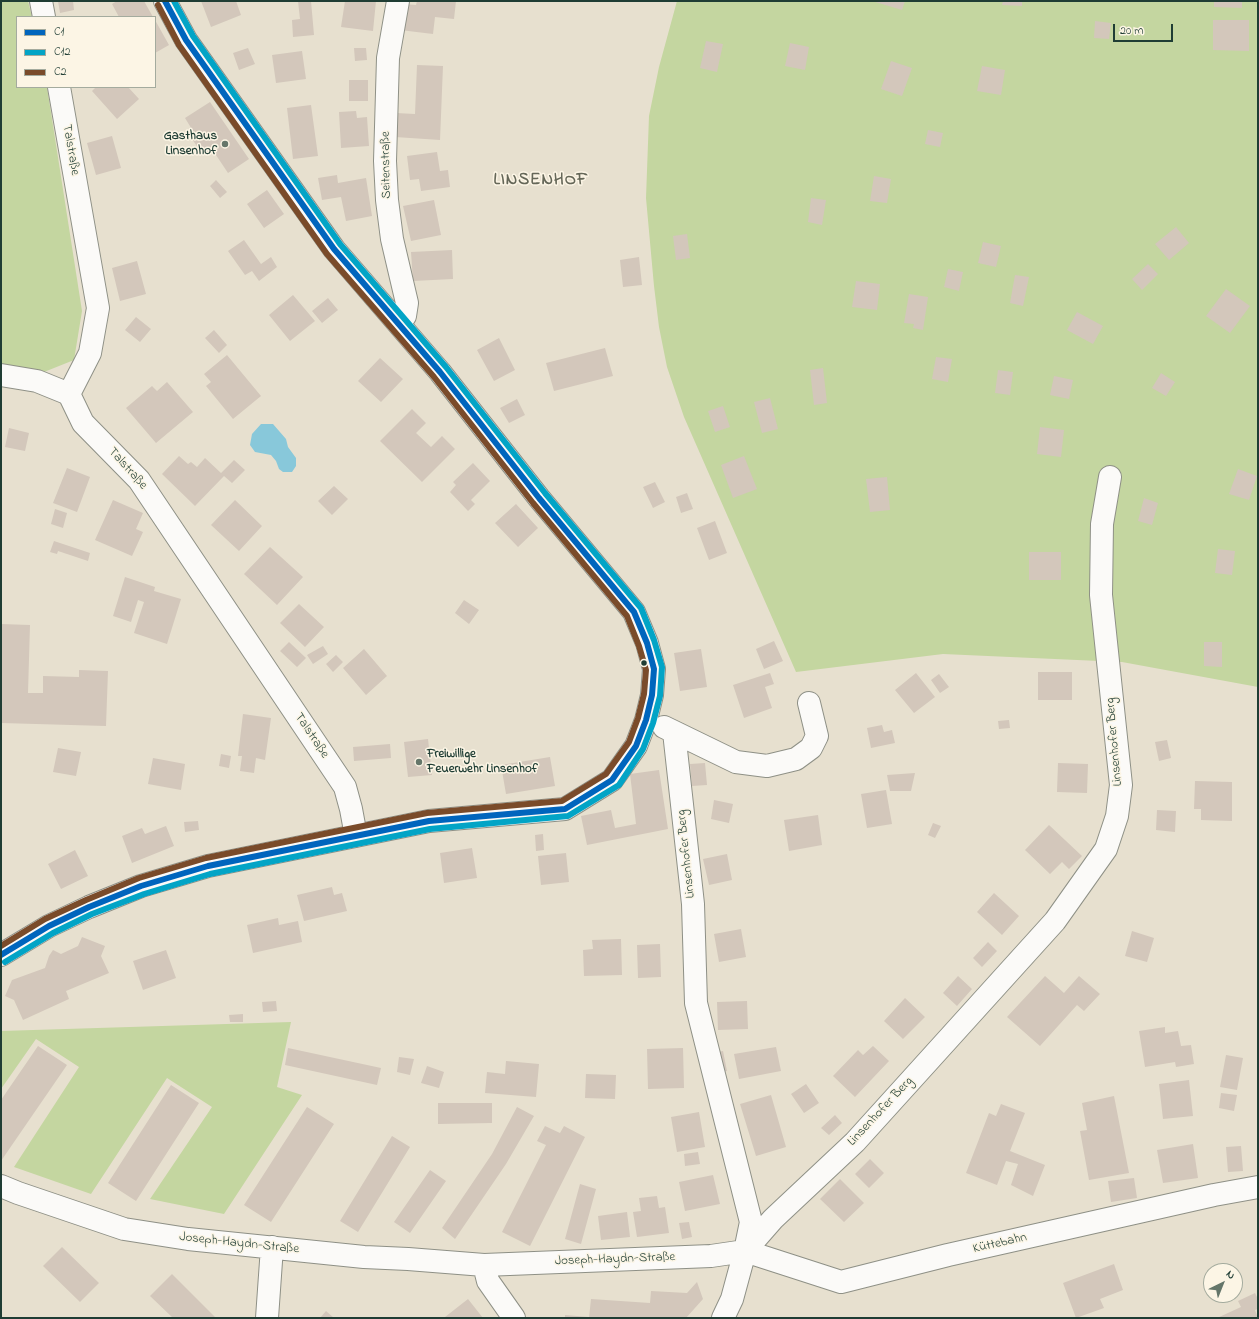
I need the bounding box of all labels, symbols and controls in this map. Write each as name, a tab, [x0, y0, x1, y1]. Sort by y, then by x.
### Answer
legend	[16, 16, 156, 88]
scale bar	[1115, 16, 1175, 42]
text: 20 m	[1120, 22, 1143, 40]
text: C1	[54, 23, 64, 41]
text: C12	[54, 43, 70, 61]
text: C2	[54, 63, 67, 81]
street label: Talstraße	[58, 123, 82, 177]
place label: Gasthaus Linsenhof	[164, 129, 217, 160]
street label: Seitenstraße	[379, 131, 395, 199]
marker: Gasthaus Linsenhof	[220, 139, 230, 149]
district label: LINSENHOF	[493, 171, 589, 191]
street label: Talstraße	[104, 445, 150, 493]
unlabelled marker	[639, 658, 649, 668]
street label: Linsenhofer Berg	[1103, 697, 1127, 787]
street label: Talstraße	[290, 710, 332, 762]
place label: Freiwillige Feuerwehr Linsenhof	[427, 747, 538, 778]
marker: Freiwillige Feuerwehr Linsenhof	[414, 757, 424, 767]
street label: Linsenhofer Berg	[675, 809, 699, 899]
street label: Linsenhofer Berg	[845, 1074, 917, 1150]
street label: Joseph-Haydn-Straße	[178, 1230, 300, 1258]
street label: Küttebahn	[972, 1230, 1028, 1258]
street label: Joseph-Haydn-Straße	[555, 1250, 675, 1270]
north arrow	[1203, 1263, 1243, 1303]
text: N	[1222, 1267, 1239, 1283]

